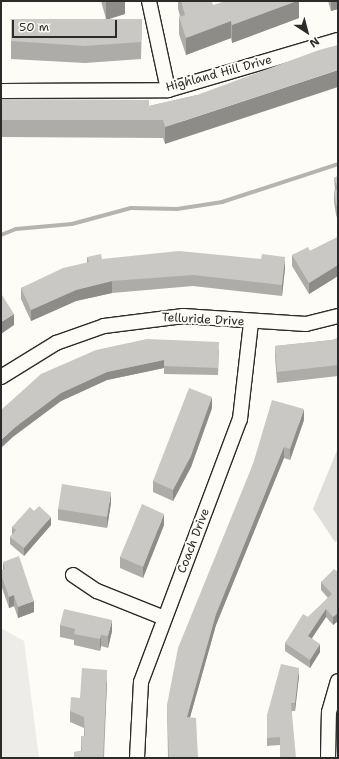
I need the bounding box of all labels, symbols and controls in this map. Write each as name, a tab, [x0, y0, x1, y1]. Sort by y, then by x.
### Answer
scale bar	[14, 12, 119, 38]
north arrow	[287, 12, 327, 52]
text: 50 m	[19, 19, 49, 35]
text: N	[306, 33, 322, 51]
street label: Highland Hill Drive	[164, 53, 274, 95]
street label: Telluride Drive	[161, 311, 245, 329]
street label: Coach Drive	[175, 506, 213, 576]

